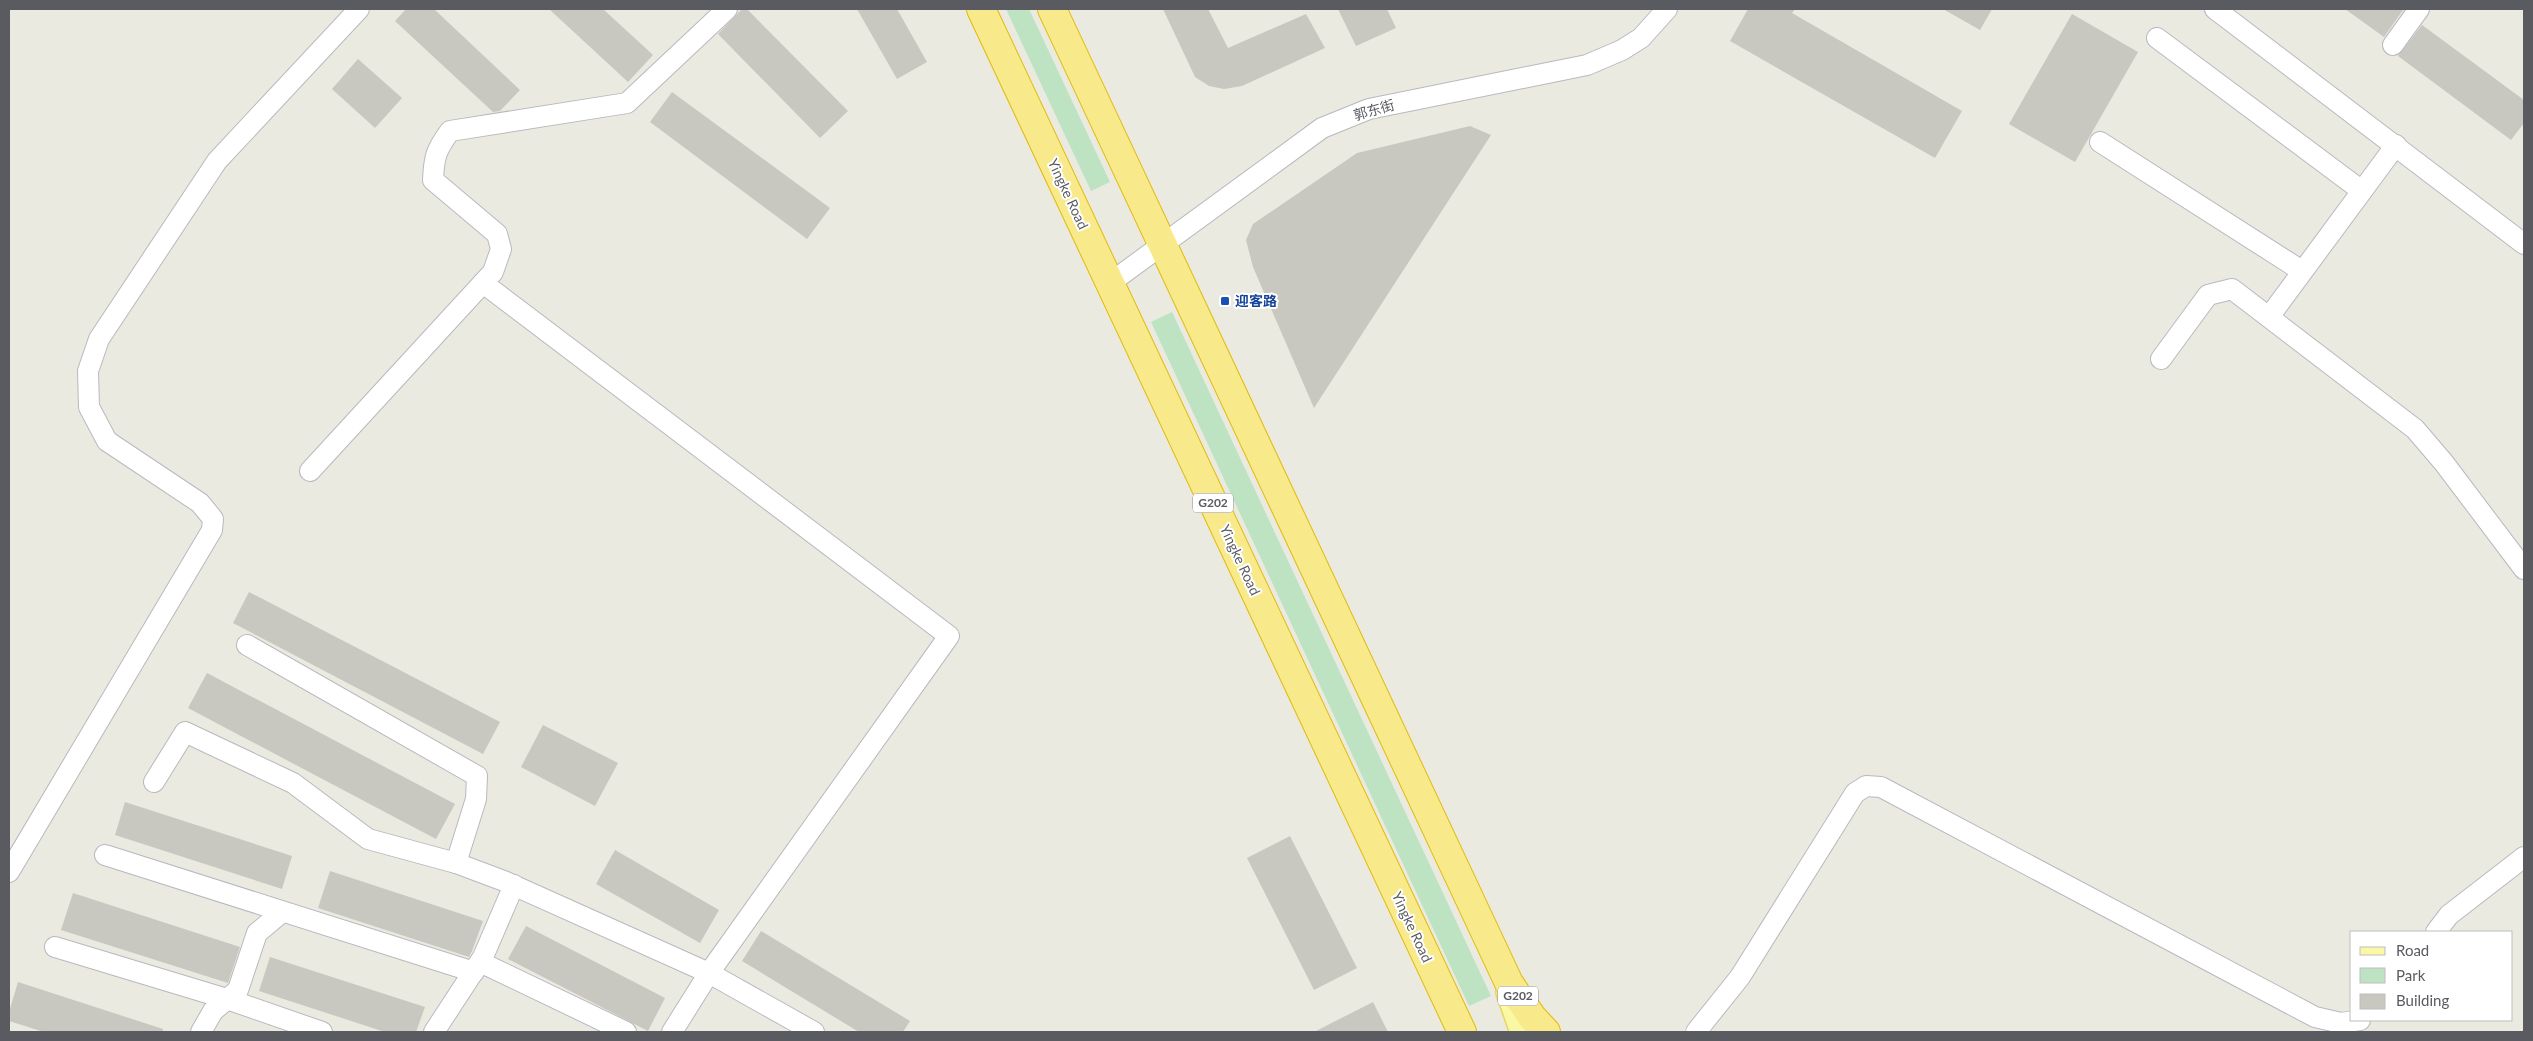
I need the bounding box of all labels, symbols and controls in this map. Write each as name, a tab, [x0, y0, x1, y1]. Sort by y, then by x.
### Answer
street label: 郭东街	[1351, 96, 1396, 123]
street label: Yingke Road	[1045, 156, 1092, 232]
place label: 迎客路	[1235, 292, 1277, 309]
marker: 迎客路	[1219, 295, 1231, 307]
road number: G202	[1193, 493, 1233, 512]
street label: Yingke Road	[1217, 522, 1264, 598]
street label: Yingke Road	[1389, 889, 1436, 965]
legend	[2350, 931, 2513, 1021]
text: Road	[2396, 941, 2429, 959]
text: Park	[2396, 966, 2426, 984]
road number: G202	[1498, 986, 1538, 1006]
text: Building	[2396, 991, 2449, 1009]

